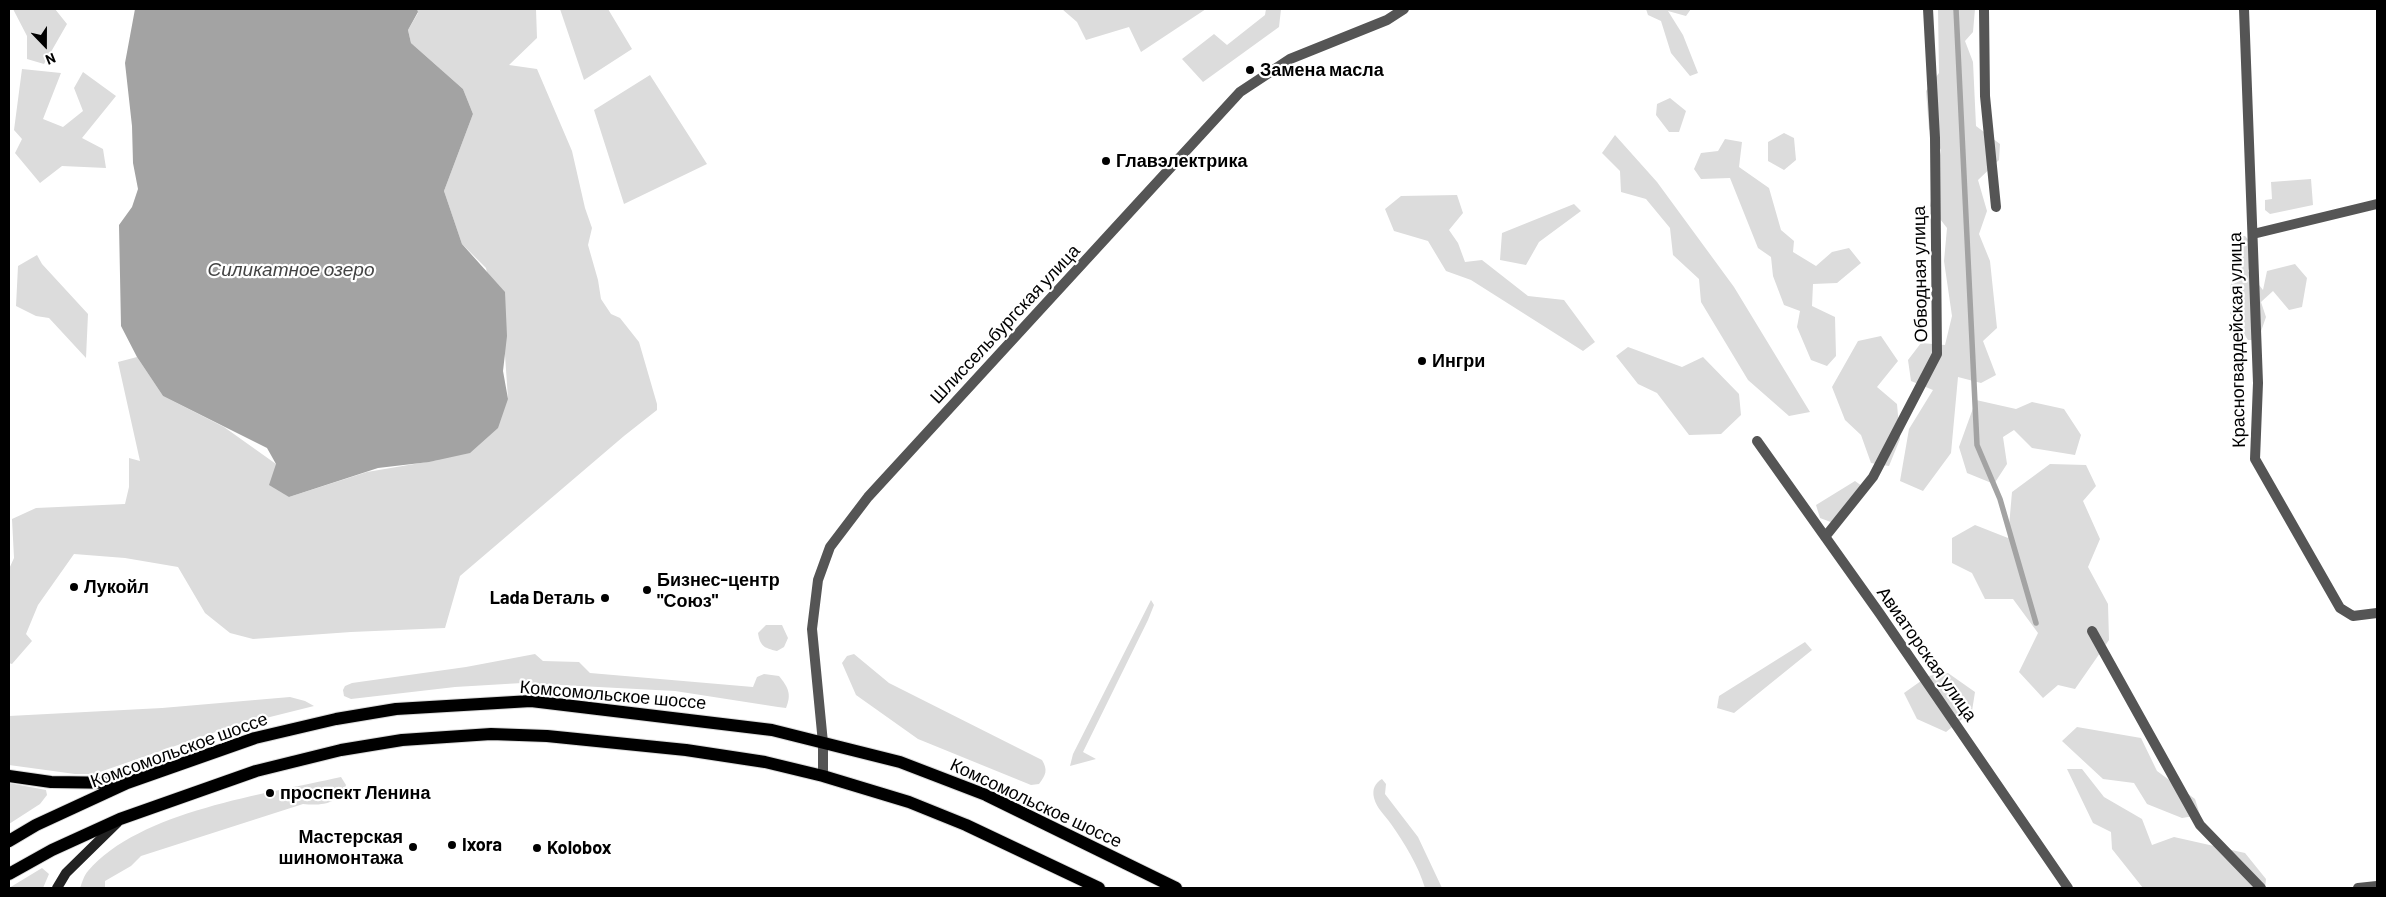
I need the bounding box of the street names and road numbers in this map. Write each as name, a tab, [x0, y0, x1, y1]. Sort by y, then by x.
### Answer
street label: Обводная улица	[1908, 206, 1932, 342]
street label: Красногвардейская улица	[2224, 232, 2250, 448]
street label: Шлиссельбургская улица	[926, 240, 1084, 408]
street label: Авиаторская улица	[1872, 583, 1982, 725]
street label: Комсомольское шоссе	[519, 676, 707, 714]
street label: Комсомольское шоссе	[87, 708, 271, 792]
street label: Комсомольское шоссе	[947, 754, 1125, 852]

